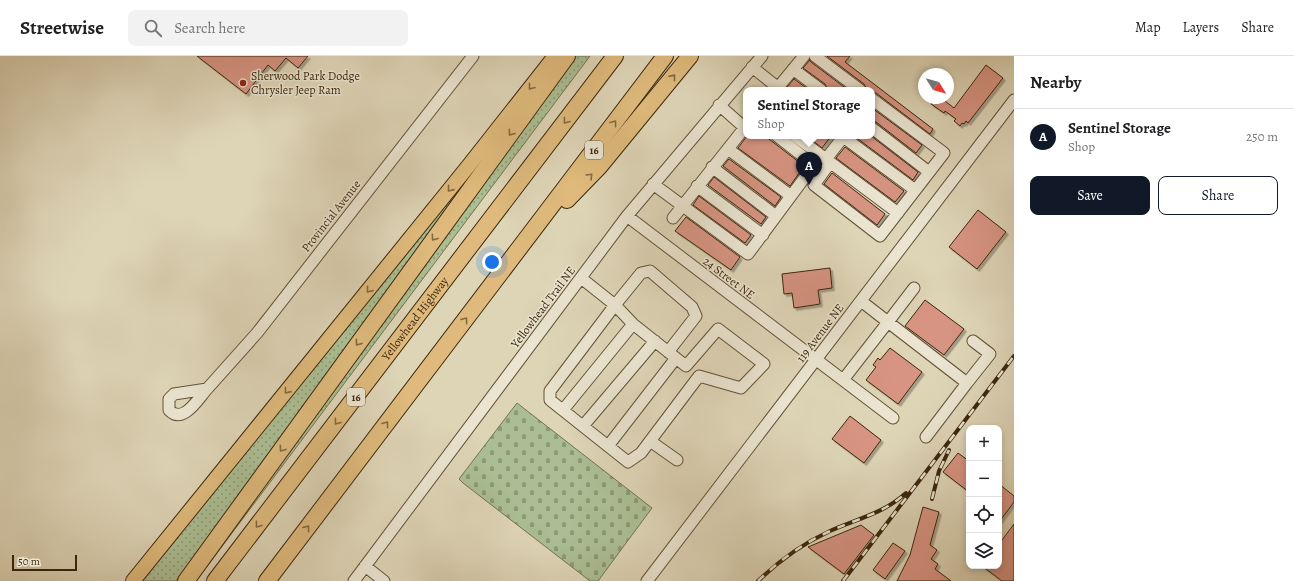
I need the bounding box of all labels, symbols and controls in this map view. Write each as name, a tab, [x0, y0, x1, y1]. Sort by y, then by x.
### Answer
search box	[128, 10, 408, 46]
text: Streetwise	[20, 15, 104, 41]
icon: search	[142, 17, 164, 39]
text: Search here	[174, 18, 245, 38]
text: Map	[1135, 18, 1161, 37]
text: Layers	[1183, 18, 1219, 37]
text: Share	[1241, 18, 1274, 37]
place label: Sherwood Park Dodge Chrysler Jeep Ram	[251, 68, 360, 98]
north arrow	[918, 68, 954, 104]
text: Nearby	[1030, 71, 1081, 94]
one-way arrow	[669, 74, 676, 81]
marker: Sherwood Park Dodge Chrysler Jeep Ram	[238, 78, 248, 88]
one-way arrow	[529, 82, 536, 89]
popup	[743, 87, 875, 139]
text: Sentinel Storage	[758, 95, 861, 115]
text: Shop	[758, 115, 785, 132]
one-way arrow	[564, 116, 571, 123]
text: Sentinel Storage	[1068, 118, 1171, 138]
one-way arrow	[609, 121, 616, 128]
text: A	[1039, 128, 1047, 145]
text: 250 m	[1246, 128, 1278, 145]
one-way arrow	[508, 129, 516, 136]
text: Shop	[1068, 138, 1095, 155]
road number: 16	[585, 141, 603, 159]
pin: A	[796, 152, 822, 185]
one-way arrow	[585, 173, 593, 181]
button: Save	[1030, 176, 1150, 215]
button: Share	[1158, 176, 1278, 215]
street label: Provincial Avenue	[298, 177, 364, 255]
one-way arrow	[448, 184, 455, 191]
one-way arrow	[432, 234, 439, 241]
your location	[482, 252, 502, 272]
street label: 24 Street NE	[700, 253, 758, 303]
street label: Yellowhead Trail NE	[506, 263, 579, 352]
street label: Yellowhead Highway	[377, 273, 452, 364]
one-way arrow	[366, 285, 373, 293]
street label: 119 Avenue NE	[793, 300, 847, 366]
one-way arrow	[460, 318, 467, 325]
one-way arrow	[356, 339, 363, 346]
one-way arrow	[284, 386, 291, 394]
road number: 16	[347, 388, 365, 406]
one-way arrow	[335, 417, 342, 424]
one-way arrow	[381, 421, 389, 428]
map controls	[966, 425, 1002, 569]
button: +	[966, 425, 1002, 461]
one-way arrow	[280, 444, 287, 451]
button: −	[966, 461, 1002, 497]
button: locate	[966, 497, 1002, 533]
one-way arrow	[255, 521, 263, 528]
one-way arrow	[303, 525, 310, 532]
button: layers	[966, 533, 1002, 569]
scale bar	[12, 553, 77, 572]
text: 50 m	[18, 554, 40, 569]

